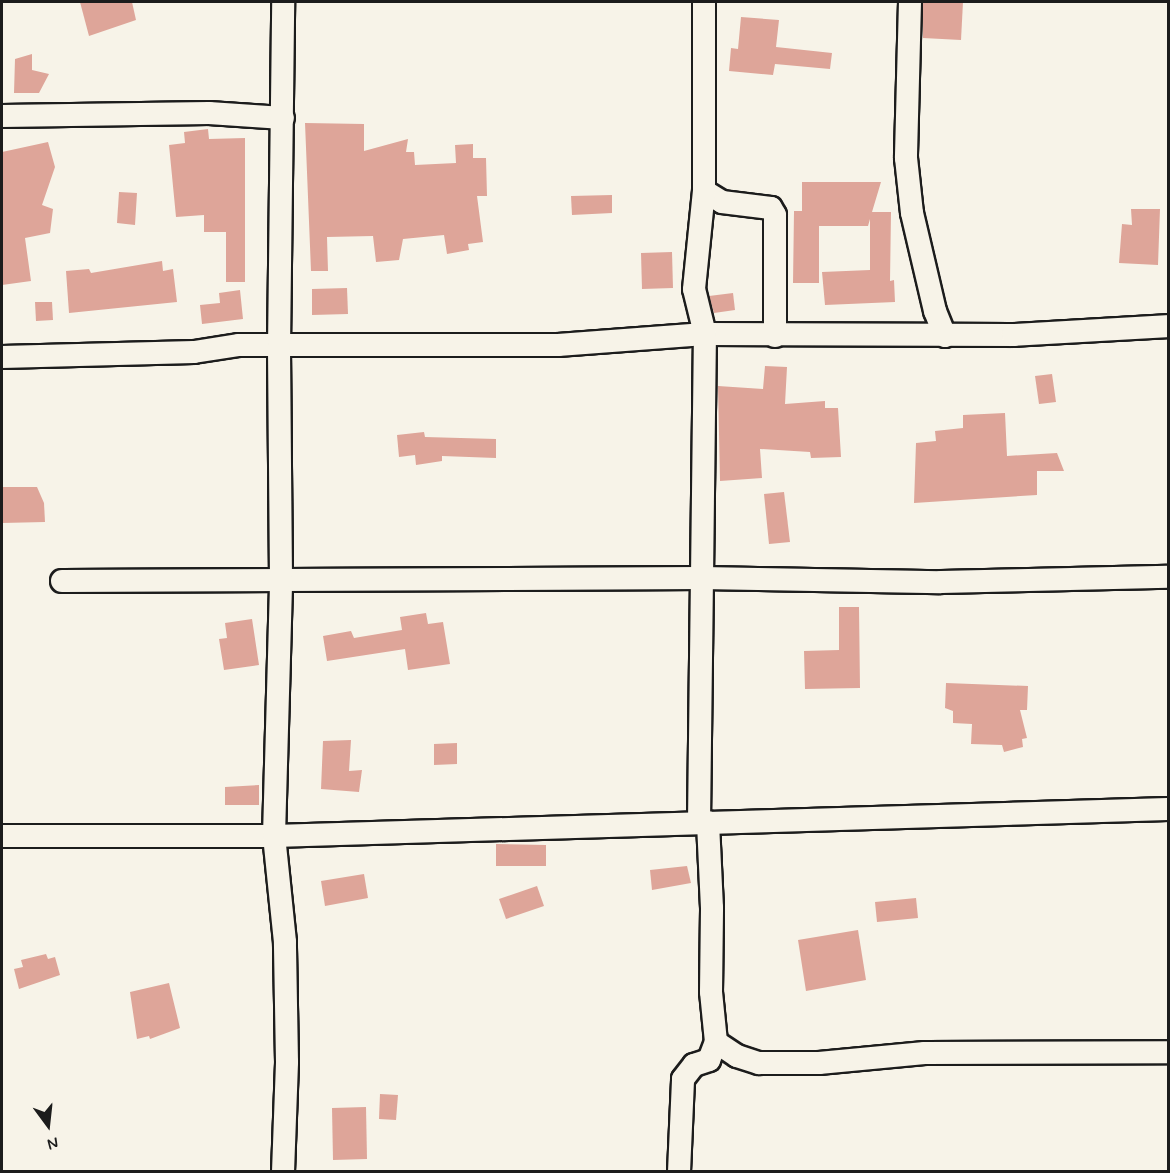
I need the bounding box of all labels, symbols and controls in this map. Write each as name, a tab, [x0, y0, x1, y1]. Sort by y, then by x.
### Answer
north arrow	[18, 1095, 78, 1155]
text: N	[45, 1131, 61, 1154]

